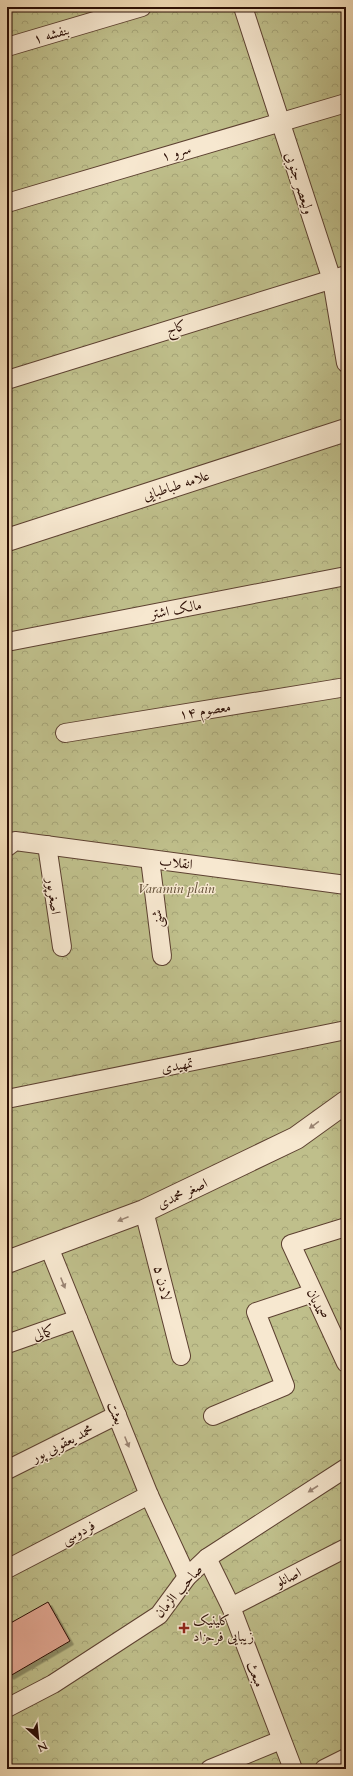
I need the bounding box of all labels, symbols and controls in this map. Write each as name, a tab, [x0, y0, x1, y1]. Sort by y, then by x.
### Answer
street label: بنفشه ۱	[31, 20, 71, 49]
street label: سرو ۱	[159, 139, 194, 166]
street label: ولیعصر جنوبی	[281, 150, 318, 217]
street label: کاج	[164, 315, 189, 342]
street label: علامه طباطبایی	[140, 466, 212, 505]
street label: مالک اشتر	[147, 595, 203, 624]
street label: ۱۴ معصوم	[178, 697, 233, 727]
street label: انقلاب	[158, 851, 194, 874]
street label: اصغرپور	[40, 874, 65, 916]
park label: Varamin plain	[137, 879, 215, 898]
street label: شنی	[147, 909, 168, 929]
street label: تمهیدی	[159, 1053, 195, 1078]
one-way arrow	[309, 1121, 320, 1129]
street label: اصغر محمدی	[154, 1173, 211, 1213]
one-way arrow	[116, 1217, 128, 1223]
street label: لادن ۵	[149, 1264, 176, 1303]
one-way arrow	[61, 1277, 67, 1289]
street label: صمدیان	[302, 1286, 333, 1323]
street label: کمالی	[30, 1320, 56, 1345]
street label: بعثت	[102, 1399, 129, 1428]
street label: محمد یعقوبی پور	[26, 1420, 97, 1469]
one-way arrow	[125, 1437, 131, 1449]
one-way arrow	[307, 1486, 319, 1493]
street label: فردوسی	[58, 1516, 99, 1549]
street label: صاحب الزمان	[150, 1561, 207, 1622]
street label: اصانلو	[270, 1563, 304, 1593]
place label: کلینیک زیبایی فرحزاد	[193, 1611, 254, 1646]
marker: کلینیک زیبایی فرحزاد	[178, 1622, 190, 1634]
street label: مبعث	[242, 1658, 269, 1690]
north arrow	[18, 1718, 58, 1758]
text: N	[34, 1738, 50, 1756]

